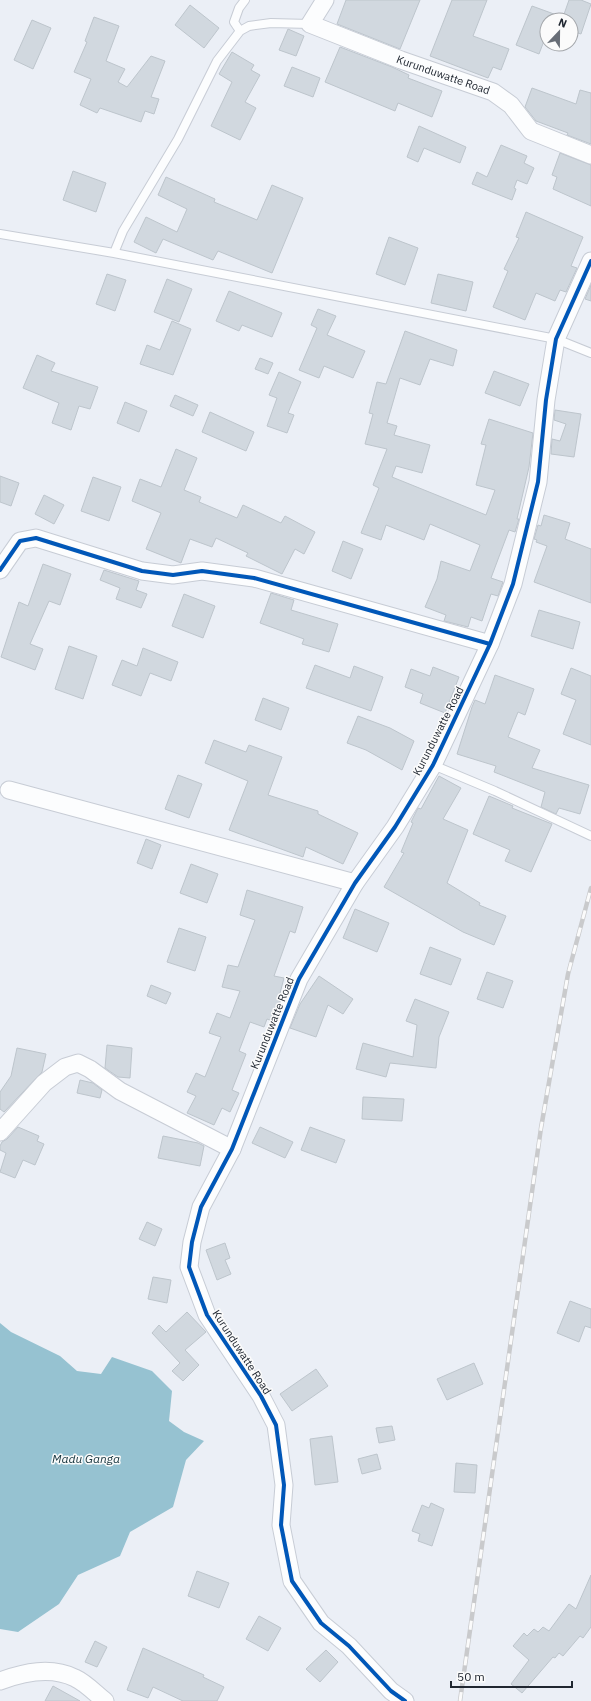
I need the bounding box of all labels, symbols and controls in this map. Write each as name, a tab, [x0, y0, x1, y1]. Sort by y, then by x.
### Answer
north arrow	[539, 12, 579, 52]
text: N	[556, 15, 569, 31]
street label: Kurunduwatte Road	[395, 52, 492, 97]
street label: Kurunduwatte Road	[410, 684, 466, 778]
street label: Kurunduwatte Road	[247, 975, 297, 1071]
street label: Kurunduwatte Road	[209, 1307, 275, 1397]
water label: Madu Ganga	[52, 1451, 120, 1466]
scale bar	[451, 1663, 572, 1689]
text: 50 m	[457, 1669, 485, 1684]

